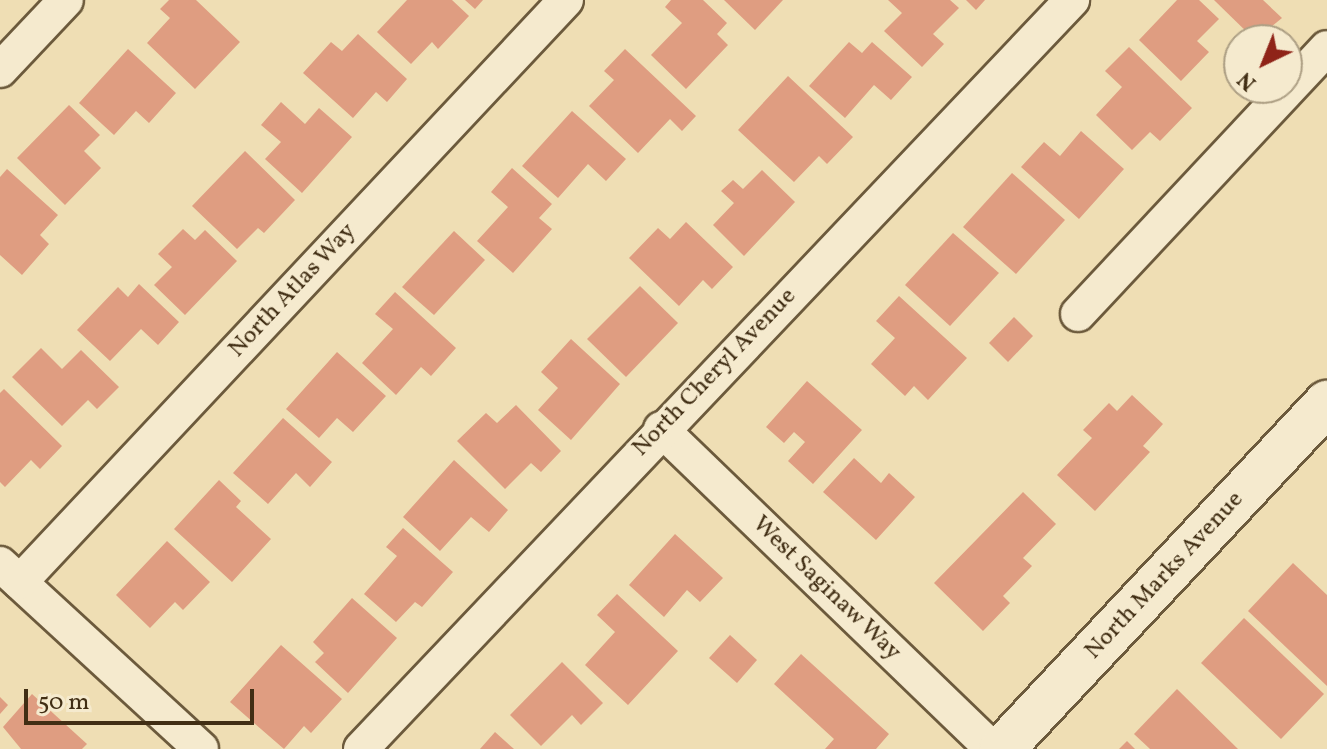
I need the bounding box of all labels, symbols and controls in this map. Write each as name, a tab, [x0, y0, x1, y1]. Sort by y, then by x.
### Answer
north arrow	[1223, 24, 1303, 104]
text: N	[1231, 64, 1264, 97]
street label: North Atlas Way	[223, 218, 363, 364]
street label: North Cheryl Avenue	[627, 283, 803, 463]
street label: North Marks Avenue	[1080, 486, 1250, 666]
street label: West Saginaw Way	[745, 510, 907, 668]
scale bar	[28, 673, 258, 723]
text: 50 m	[38, 686, 90, 720]

